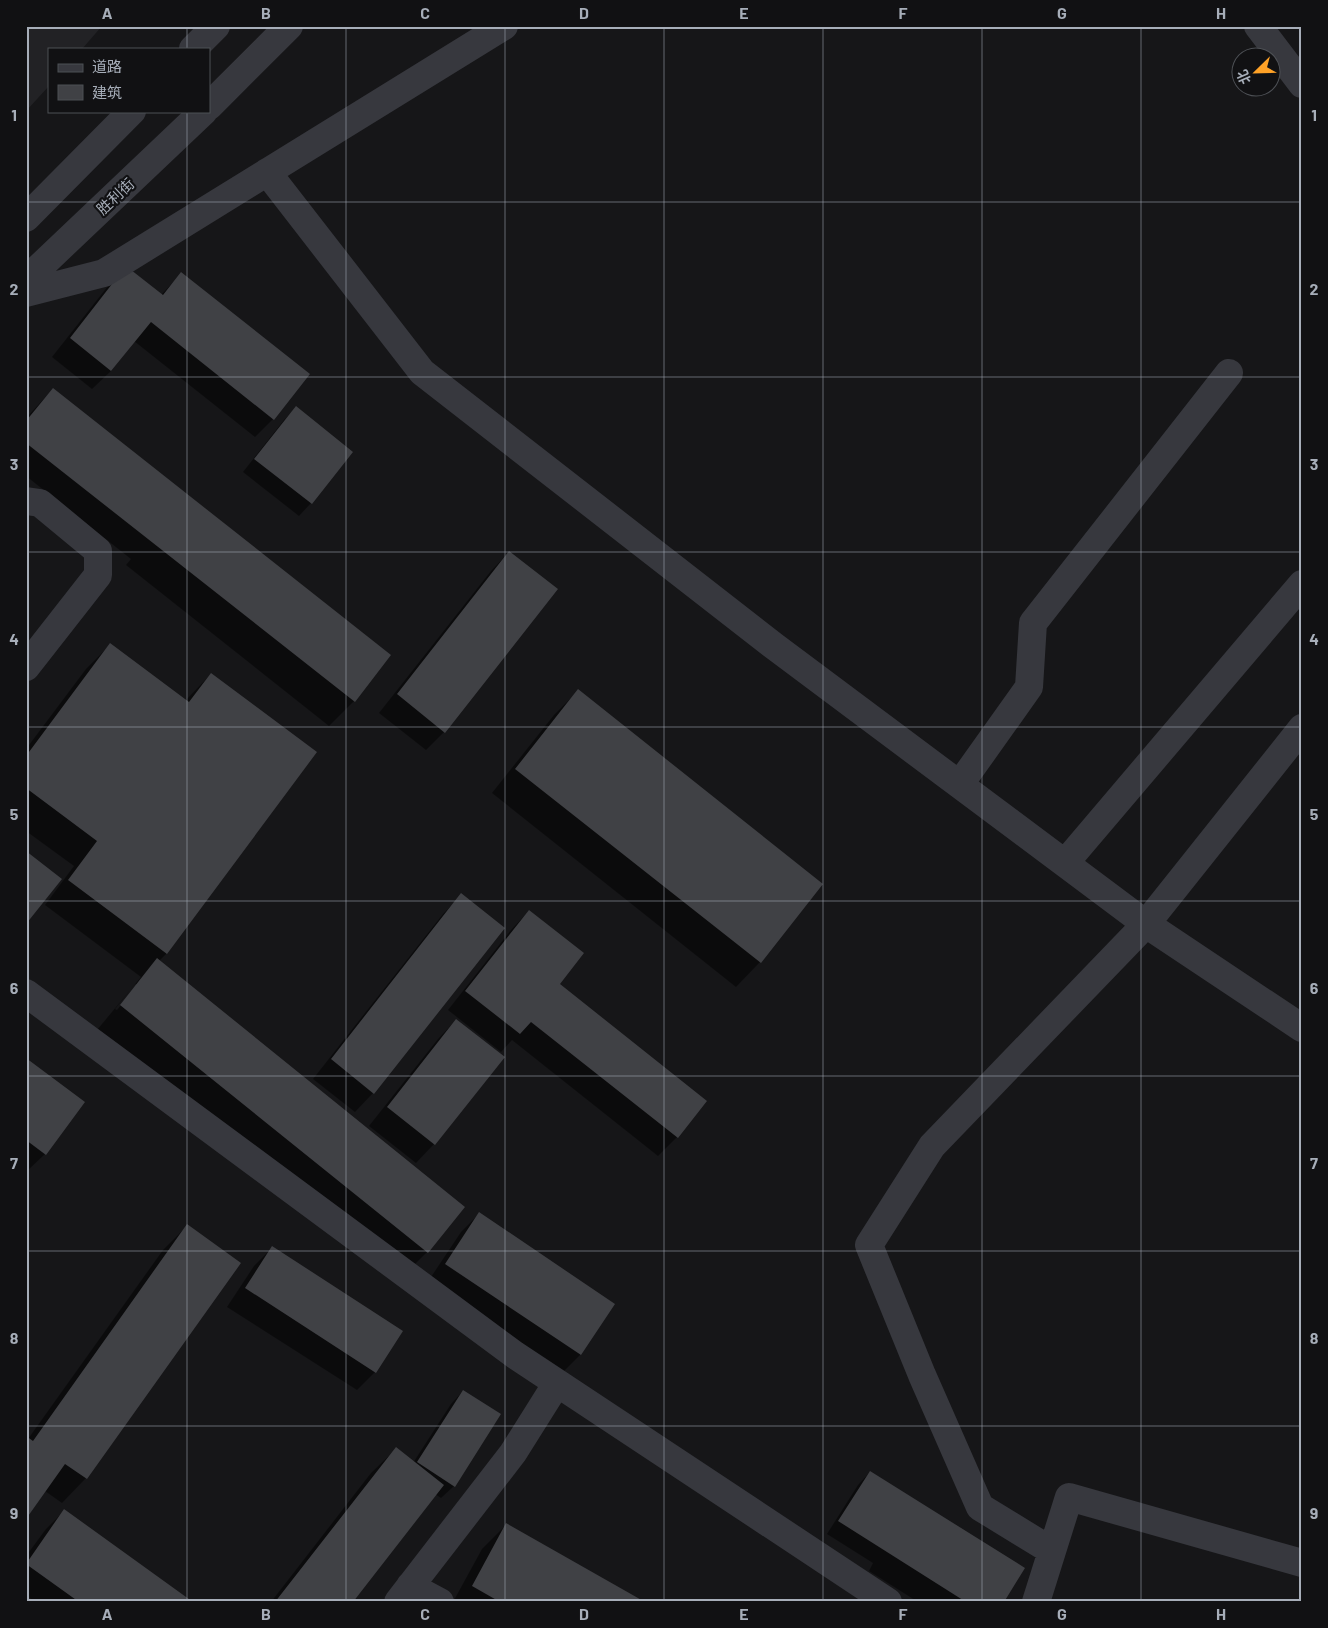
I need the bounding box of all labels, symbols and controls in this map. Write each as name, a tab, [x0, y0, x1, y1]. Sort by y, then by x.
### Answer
text: A	[102, 3, 113, 22]
text: B	[261, 3, 271, 22]
text: C	[420, 3, 430, 22]
text: D	[579, 3, 589, 22]
text: E	[739, 3, 749, 22]
text: F	[899, 3, 908, 22]
text: G	[1057, 3, 1067, 22]
text: H	[1216, 3, 1226, 22]
legend	[48, 48, 210, 112]
north arrow	[1230, 48, 1280, 98]
text: 道路	[92, 57, 122, 75]
text: 北	[1233, 68, 1254, 87]
text: 建筑	[92, 83, 122, 101]
text: 1	[11, 105, 17, 124]
text: 1	[1311, 105, 1317, 124]
street label: 胜利街	[92, 174, 138, 218]
text: 2	[10, 279, 19, 298]
text: 2	[1310, 279, 1319, 298]
text: 3	[10, 454, 18, 473]
text: 3	[1310, 454, 1318, 473]
text: 4	[9, 629, 19, 648]
text: 4	[1309, 629, 1319, 648]
text: 5	[10, 804, 19, 823]
text: 5	[1310, 804, 1319, 823]
text: 6	[10, 978, 19, 997]
text: 6	[1310, 978, 1319, 997]
text: 7	[10, 1153, 18, 1172]
text: 7	[1310, 1153, 1318, 1172]
text: 8	[10, 1328, 19, 1347]
text: 8	[1310, 1328, 1319, 1347]
text: 9	[10, 1503, 18, 1522]
text: 9	[1310, 1503, 1318, 1522]
text: A	[102, 1604, 113, 1623]
text: B	[261, 1604, 271, 1623]
text: C	[420, 1604, 430, 1623]
text: D	[579, 1604, 589, 1623]
text: E	[739, 1604, 749, 1623]
text: F	[899, 1604, 908, 1623]
text: G	[1057, 1604, 1067, 1623]
text: H	[1216, 1604, 1226, 1623]

